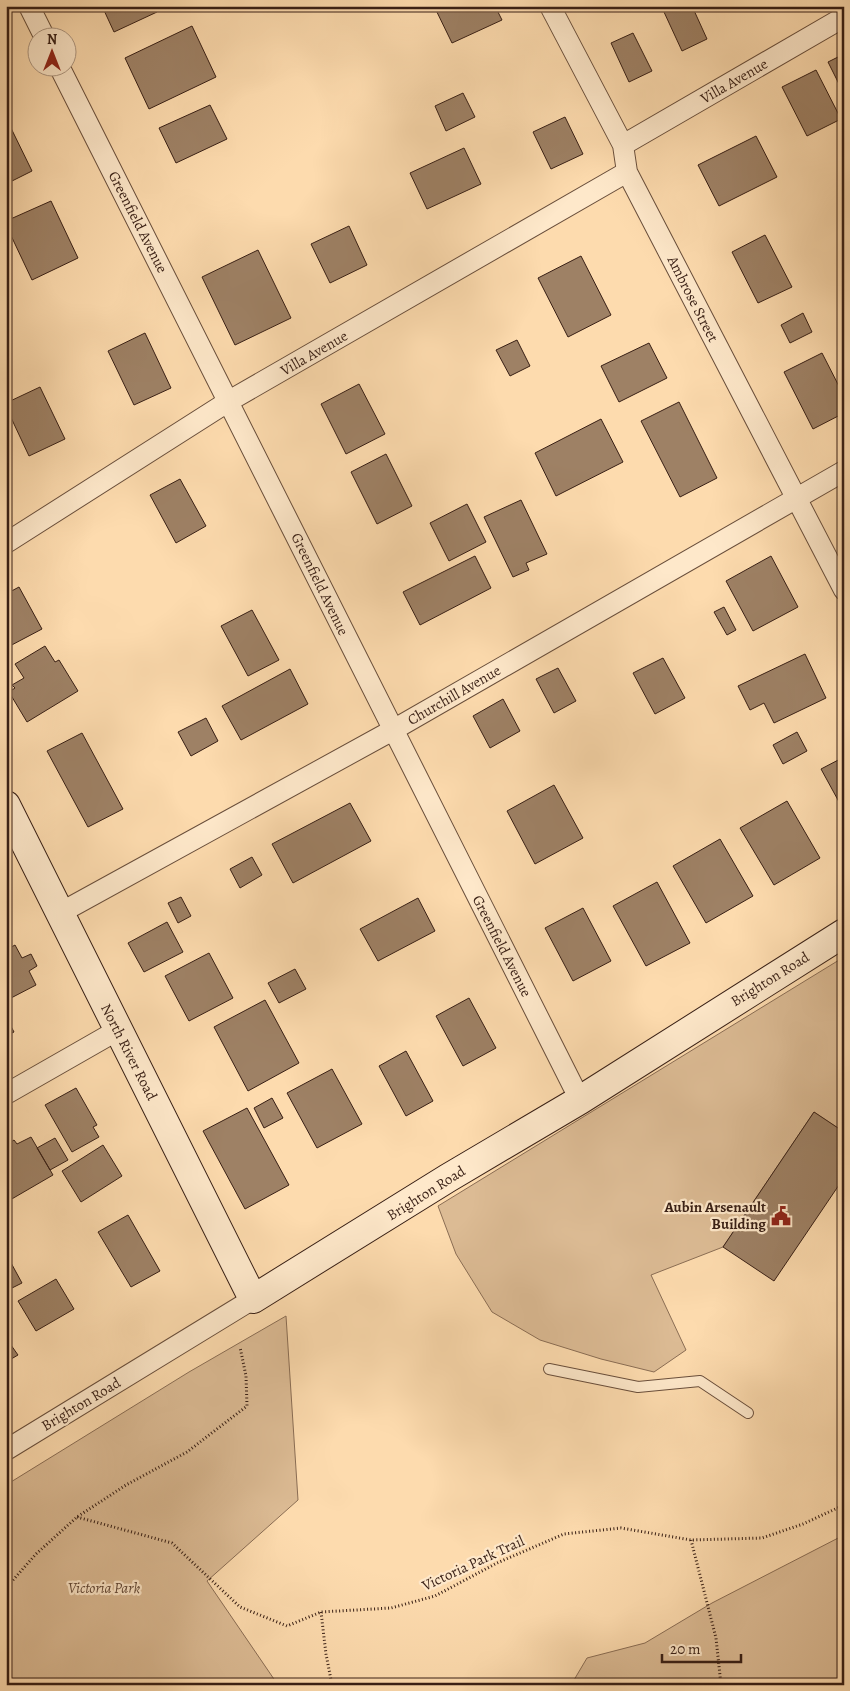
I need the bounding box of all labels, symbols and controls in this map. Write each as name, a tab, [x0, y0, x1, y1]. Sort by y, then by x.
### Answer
north arrow	[28, 28, 78, 78]
text: N	[47, 30, 57, 49]
street label: Villa Avenue	[696, 54, 772, 109]
street label: Greenfield Avenue	[104, 168, 172, 277]
street label: Ambrose Street	[662, 252, 723, 346]
street label: Villa Avenue	[276, 326, 352, 381]
street label: Greenfield Avenue	[286, 529, 354, 639]
street label: Churchill Avenue	[404, 660, 505, 730]
street label: Greenfield Avenue	[468, 892, 536, 1001]
street label: Brighton Road	[727, 946, 814, 1011]
street label: North River Road	[96, 1000, 162, 1105]
street label: Brighton Road	[383, 1160, 470, 1225]
place label: Aubin Arsenault Building	[664, 1197, 766, 1234]
public building icon: Aubin Arsenault Building	[770, 1205, 792, 1227]
street label: Brighton Road	[38, 1372, 125, 1436]
street label: Victoria Park Trail	[418, 1530, 528, 1596]
park label: Victoria Park	[68, 1578, 140, 1598]
scale bar	[662, 1631, 741, 1663]
text: 20 m	[670, 1639, 701, 1659]

